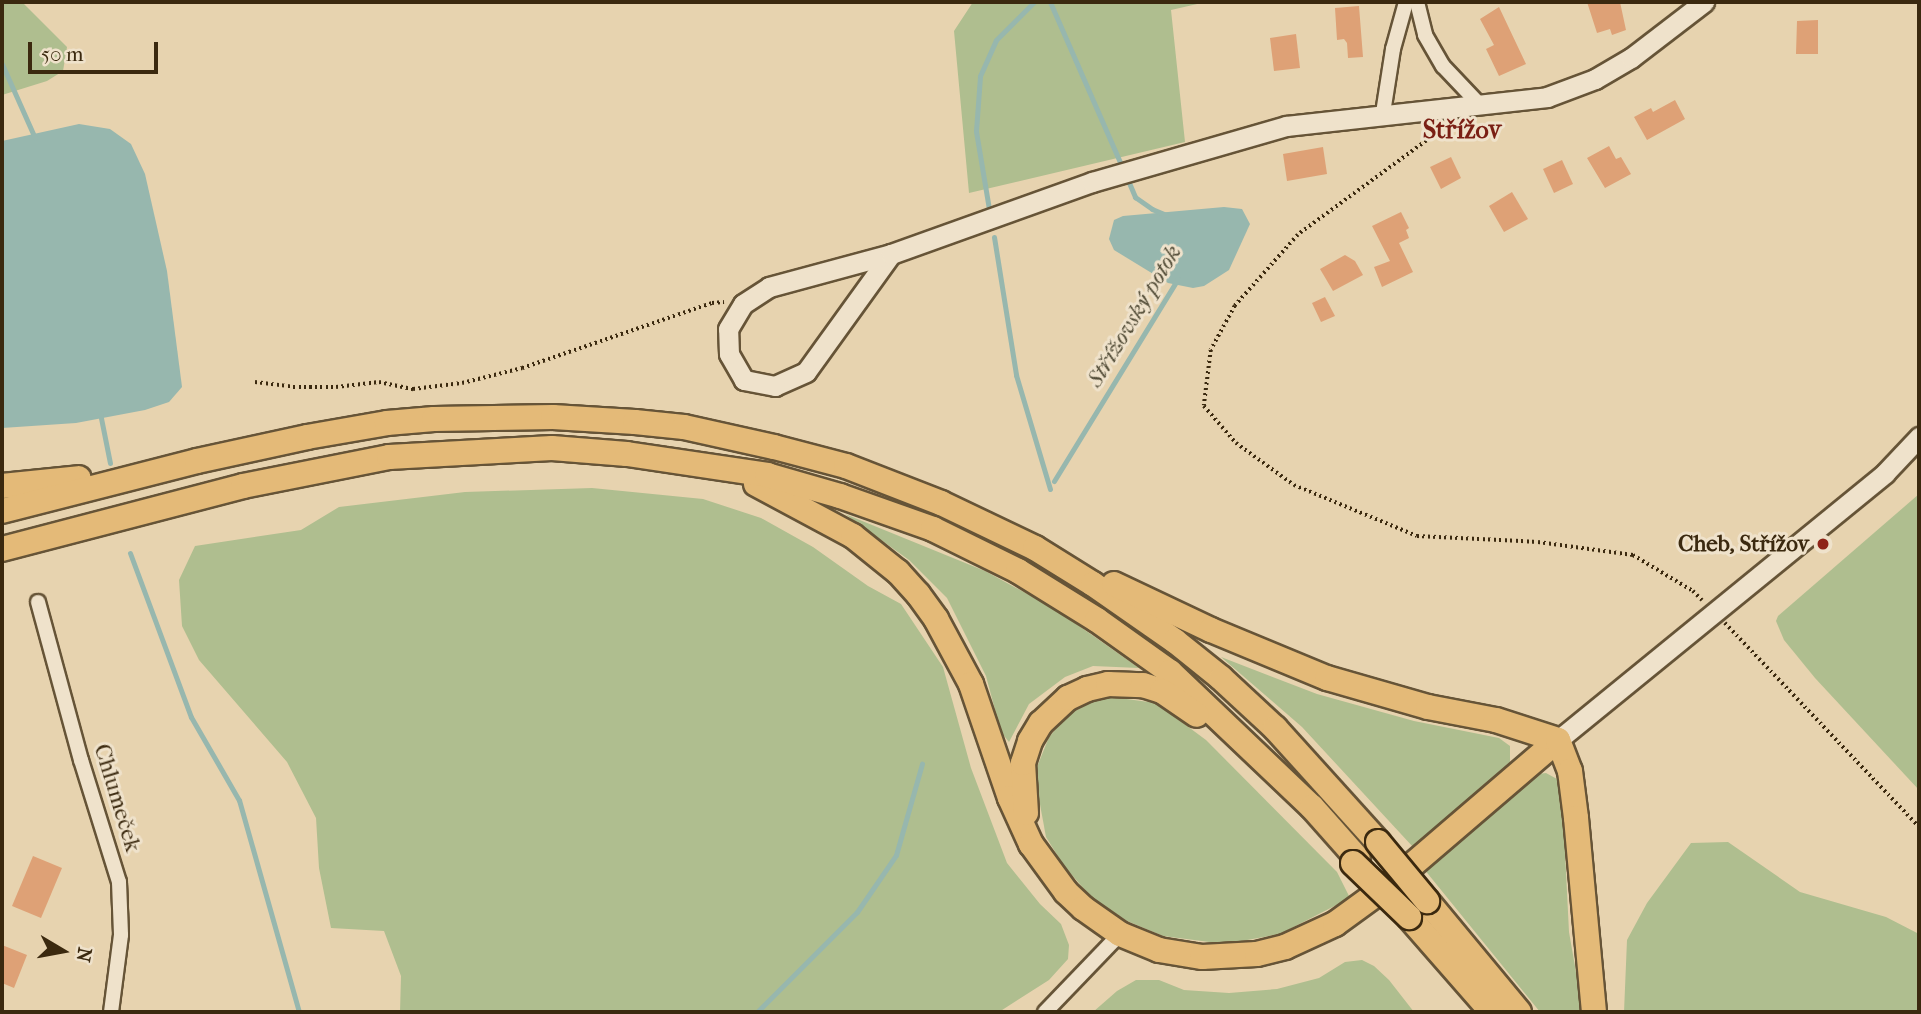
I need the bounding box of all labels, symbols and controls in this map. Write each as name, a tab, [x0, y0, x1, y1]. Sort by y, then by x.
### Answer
scale bar	[32, 28, 161, 72]
text: 50 m	[41, 42, 84, 66]
district label: Střížov	[1423, 114, 1501, 146]
water label: Střížovský potok	[1080, 240, 1188, 392]
place label: Cheb, Střížov	[1678, 530, 1809, 558]
marker: Cheb, Střížov	[1815, 536, 1831, 552]
street label: Chlumeček	[88, 741, 146, 855]
north arrow	[28, 916, 98, 986]
text: N	[72, 946, 96, 964]

